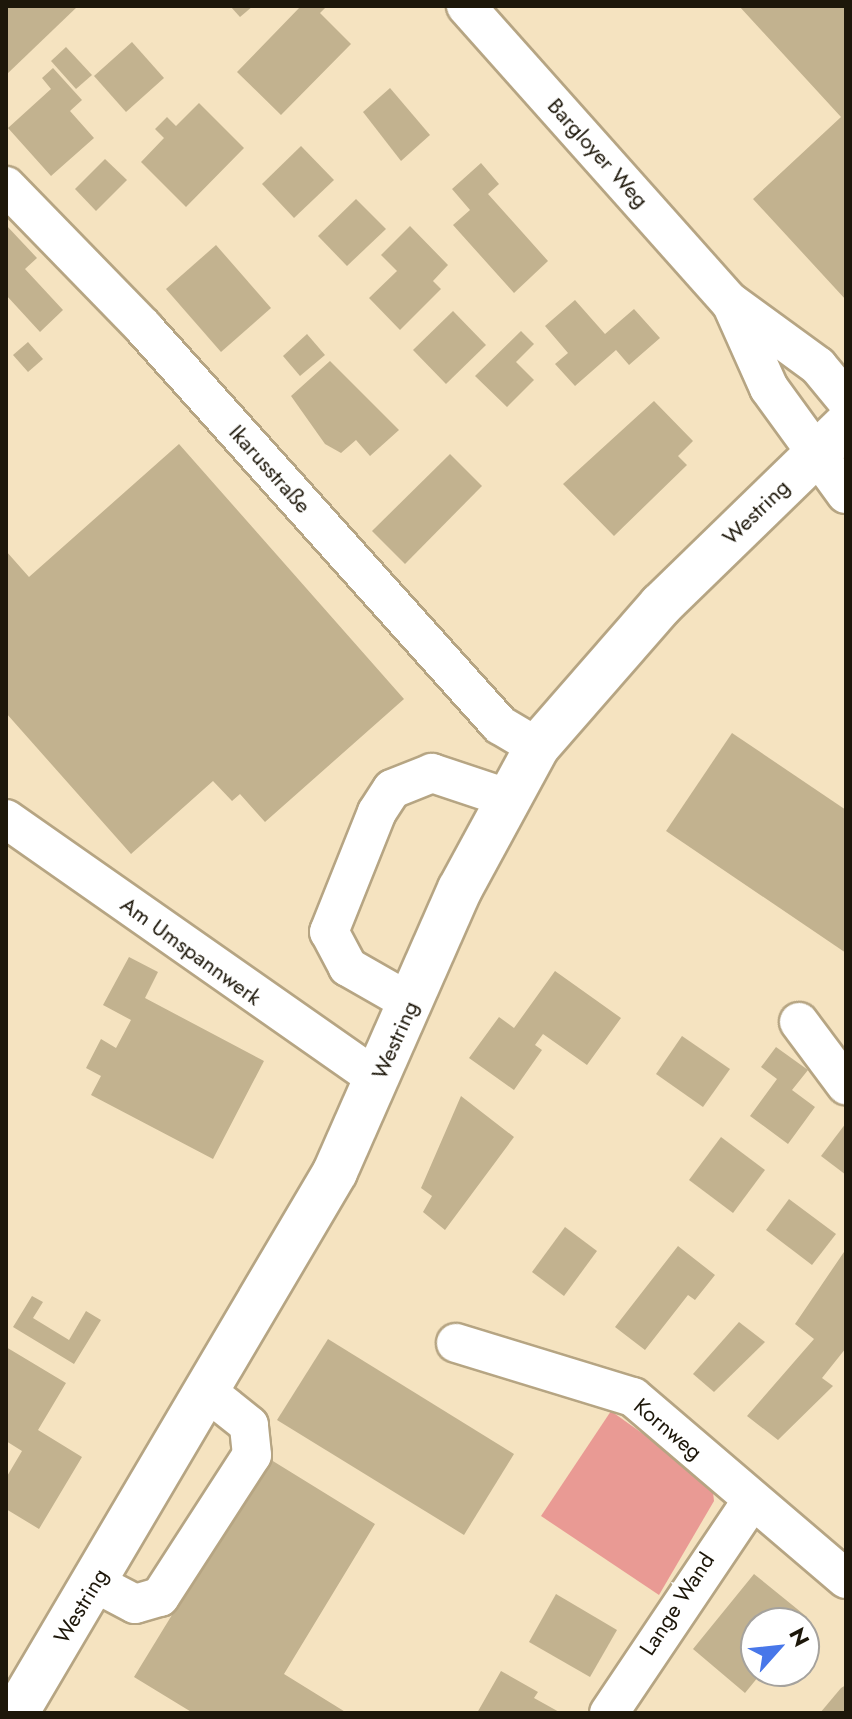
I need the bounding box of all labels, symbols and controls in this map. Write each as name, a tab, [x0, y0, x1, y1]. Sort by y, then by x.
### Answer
street label: Bargloyer Weg	[542, 93, 654, 213]
street label: Ikarusstraße	[224, 419, 316, 519]
street label: Westring	[717, 474, 795, 550]
street label: Am Umspannwerk	[116, 891, 266, 1011]
street label: Westring	[366, 997, 424, 1083]
street label: Kornweg	[628, 1393, 708, 1465]
street label: Lange Wand	[634, 1548, 720, 1660]
street label: Westring	[48, 1564, 114, 1648]
north arrow	[740, 1607, 820, 1687]
text: N	[781, 1622, 818, 1652]

